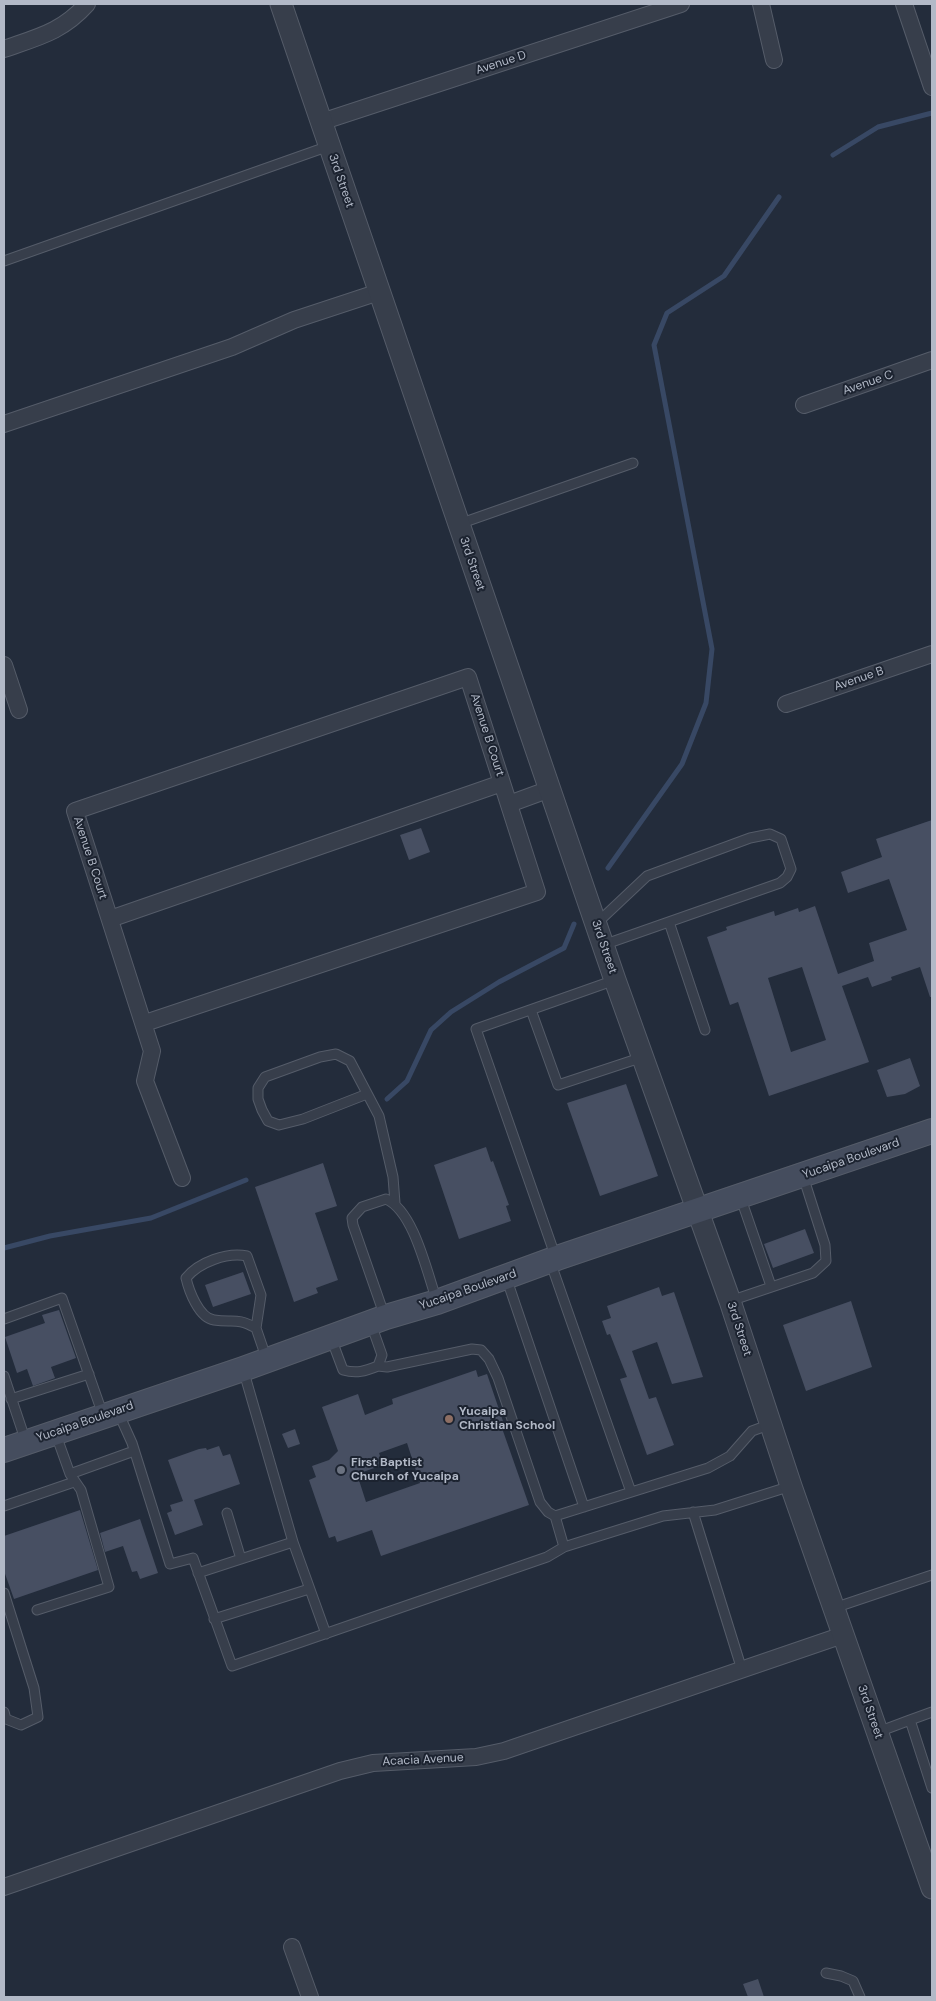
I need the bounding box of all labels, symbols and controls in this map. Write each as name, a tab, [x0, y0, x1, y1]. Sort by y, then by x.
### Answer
street label: Avenue D	[474, 48, 528, 78]
street label: 3rd Street	[325, 152, 357, 210]
street label: Avenue C	[841, 368, 895, 398]
street label: 3rd Street	[456, 535, 488, 593]
street label: Avenue B	[832, 664, 886, 694]
street label: Avenue B Court	[467, 692, 507, 778]
street label: Avenue B Court	[70, 815, 110, 901]
street label: 3rd Street	[588, 918, 620, 976]
street label: Yucaipa Boulevard	[801, 1136, 901, 1182]
street label: Yucaipa Boulevard	[418, 1267, 518, 1313]
street label: 3rd Street	[723, 1300, 755, 1358]
street label: Yucaipa Boulevard	[35, 1399, 135, 1445]
place label: Yucaipa Christian School	[459, 1405, 555, 1433]
marker: Yucaipa Christian School	[443, 1413, 455, 1425]
place label: First Baptist Church of Yucaipa	[351, 1456, 459, 1484]
marker: First Baptist Church of Yucaipa	[335, 1464, 347, 1476]
street label: 3rd Street	[854, 1683, 886, 1741]
street label: Acacia Avenue	[382, 1751, 464, 1769]

